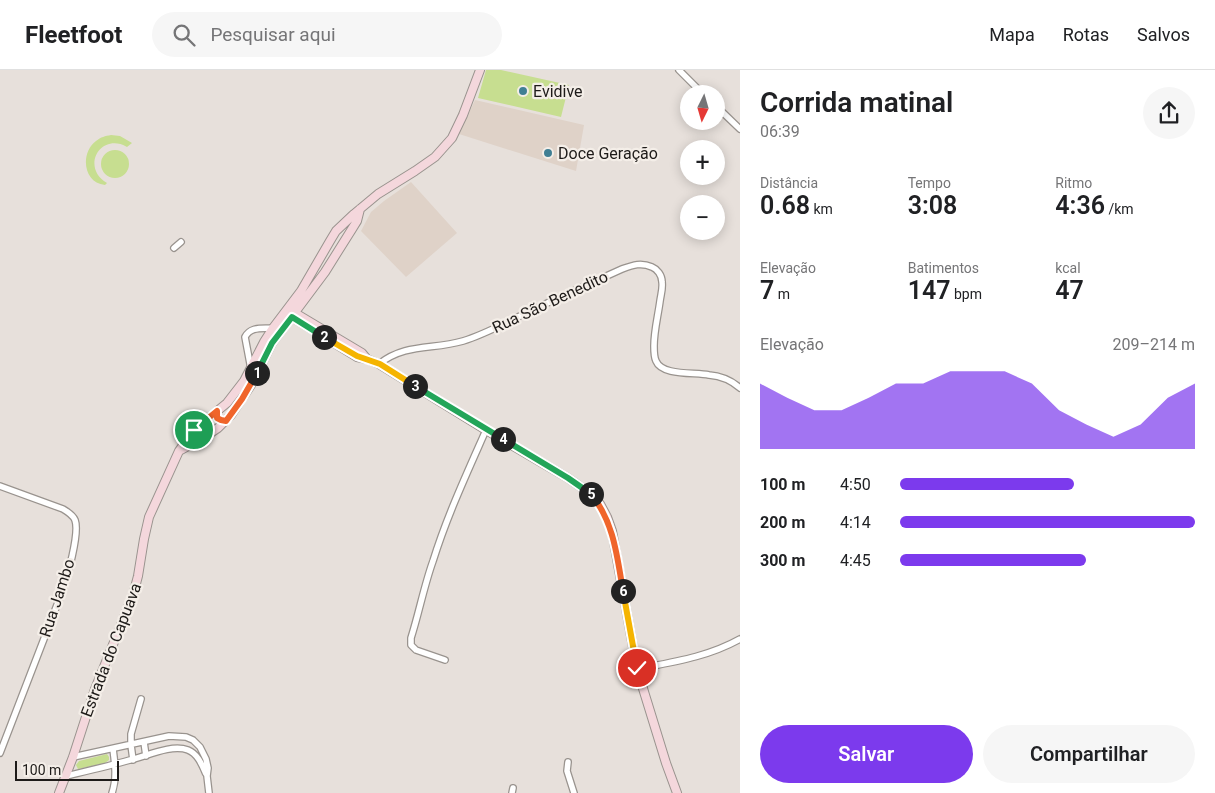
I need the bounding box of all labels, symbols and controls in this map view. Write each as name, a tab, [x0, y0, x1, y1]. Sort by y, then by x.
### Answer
search box	[152, 12, 502, 57]
text: Fleetfoot	[25, 21, 122, 49]
icon: search	[170, 21, 198, 49]
text: Pesquisar aqui	[210, 23, 336, 46]
text: Mapa	[989, 24, 1035, 45]
text: Rotas	[1063, 24, 1109, 45]
text: Salvos	[1137, 24, 1190, 45]
place label: Evidive	[533, 82, 583, 101]
marker: Evidive	[517, 85, 529, 97]
north arrow	[680, 85, 725, 130]
map controls	[680, 85, 725, 240]
text: Corrida matinal	[760, 86, 953, 119]
button: share	[1143, 87, 1195, 139]
text: 06:39	[760, 122, 800, 141]
button: +	[680, 140, 725, 185]
place label: Doce Geração	[558, 144, 658, 163]
marker: Doce Geração	[542, 147, 554, 159]
text: Distância	[760, 175, 818, 191]
text: Tempo	[908, 175, 951, 191]
text: Ritmo	[1055, 175, 1092, 191]
text: 0.68	[760, 191, 810, 220]
text: 3:08	[908, 191, 957, 220]
text: 4:36	[1055, 191, 1105, 220]
button: −	[680, 195, 725, 240]
text: km	[810, 201, 833, 217]
text: /km	[1105, 201, 1134, 217]
text: Elevação	[760, 260, 816, 276]
text: Batimentos	[908, 260, 979, 276]
text: kcal	[1055, 260, 1081, 276]
street label: Rua São Benedito	[489, 267, 611, 337]
text: 7	[760, 276, 774, 305]
text: 147	[908, 276, 951, 305]
text: 47	[1055, 276, 1084, 305]
text: m	[774, 286, 790, 302]
text: bpm	[951, 286, 982, 302]
pin: 2	[312, 324, 336, 350]
text: 2	[320, 329, 329, 345]
text: Elevação	[760, 335, 824, 354]
text: 209–214 m	[1113, 335, 1195, 354]
pin: 1	[244, 360, 270, 386]
text: 1	[253, 365, 262, 381]
pin: 3	[402, 374, 428, 398]
text: 3	[411, 378, 420, 394]
pin	[173, 409, 215, 451]
icon: arrive	[180, 416, 208, 444]
pin: 4	[490, 426, 516, 452]
text: 4	[499, 431, 508, 447]
text: 100 m	[760, 475, 805, 494]
text: 4:50	[840, 475, 871, 494]
pin: 5	[578, 482, 604, 506]
text: 5	[587, 486, 596, 502]
text: 200 m	[760, 513, 805, 532]
text: 4:14	[840, 513, 871, 532]
text: 300 m	[760, 551, 805, 570]
text: 4:45	[840, 551, 871, 570]
street label: Rua Jambo	[35, 557, 79, 639]
pin: 6	[610, 578, 636, 604]
street label: Estrada do Capuava	[77, 580, 145, 720]
text: 6	[619, 583, 628, 599]
pin	[616, 647, 658, 689]
icon: check	[623, 654, 651, 682]
button: Salvar	[760, 725, 973, 783]
button: Compartilhar	[983, 725, 1195, 783]
scale bar	[15, 758, 119, 781]
text: 100 m	[22, 762, 61, 778]

